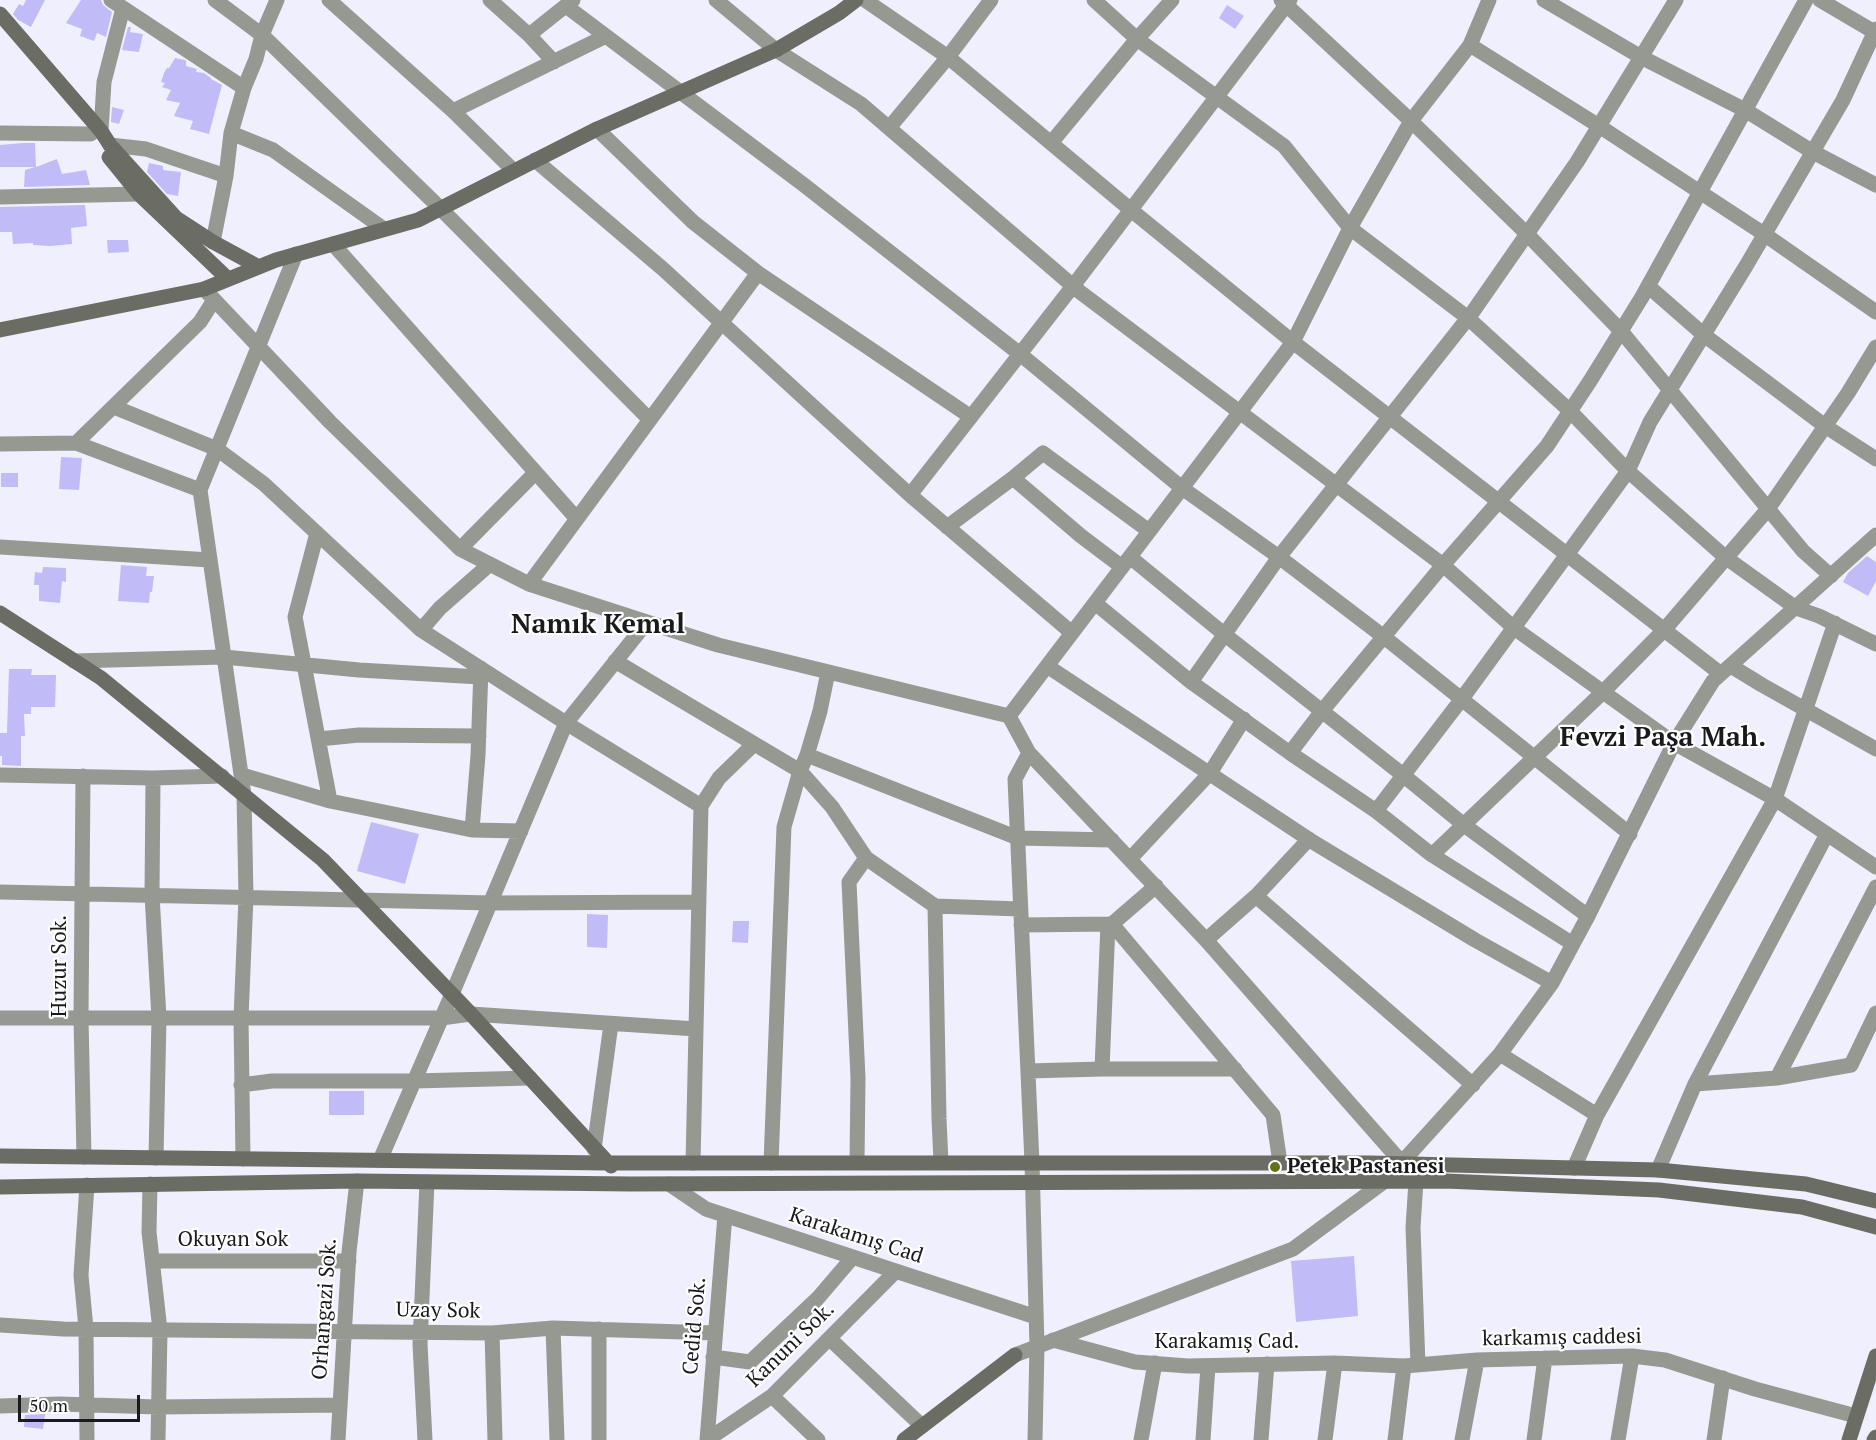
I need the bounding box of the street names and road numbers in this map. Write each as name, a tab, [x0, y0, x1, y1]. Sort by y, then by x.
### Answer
street label: Huzur Sok.	[47, 915, 73, 1017]
street label: Karakamış Cad	[786, 1203, 926, 1269]
street label: Okuyan Sok	[178, 1227, 288, 1253]
street label: Orhangazi Sok.	[307, 1237, 343, 1381]
street label: Cedid Sok.	[678, 1276, 712, 1376]
street label: Kanuni Sok.	[742, 1297, 840, 1393]
street label: Uzay Sok	[396, 1298, 480, 1324]
street label: karkamış caddesi	[1482, 1324, 1642, 1352]
street label: Karakamış Cad.	[1155, 1329, 1299, 1355]

